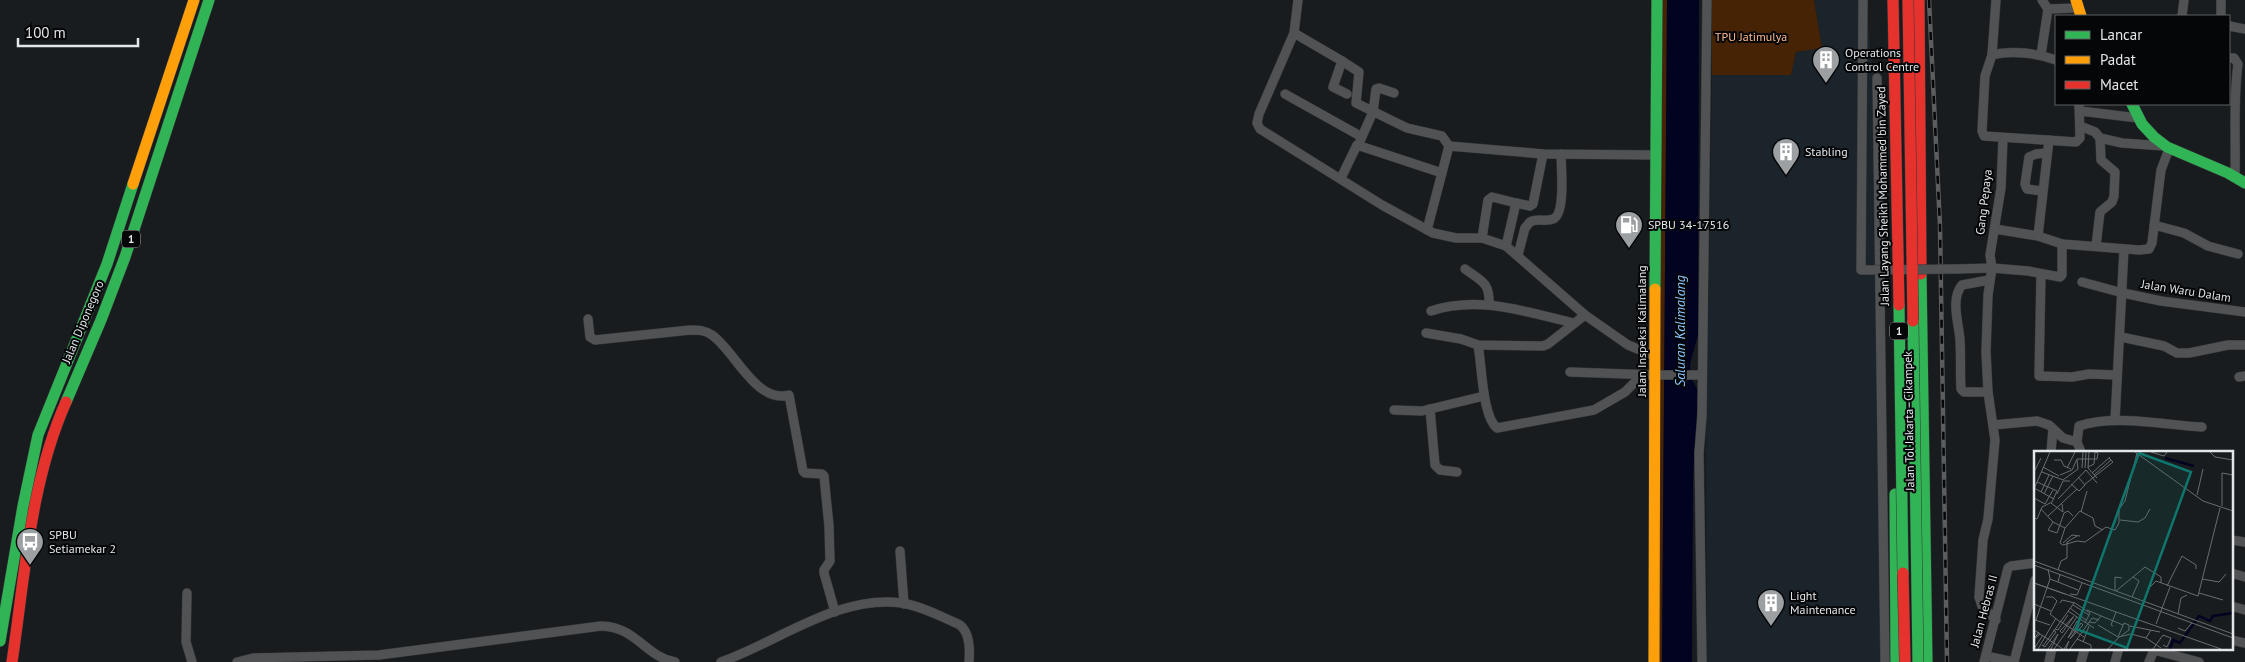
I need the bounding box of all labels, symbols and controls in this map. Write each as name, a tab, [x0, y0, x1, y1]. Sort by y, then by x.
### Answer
scale bar	[18, 15, 138, 47]
legend	[2055, 15, 2230, 105]
text: 100 m	[25, 23, 66, 42]
text: Lancar	[2100, 25, 2142, 44]
park label: TPU Jatimulya	[1715, 29, 1787, 44]
building icon: Operations Control Centre	[1811, 45, 1841, 84]
place label: Operations Control Centre	[1845, 45, 1919, 74]
text: Padat	[2100, 50, 2136, 69]
text: Macet	[2100, 75, 2138, 94]
street label: Jalan Layang Sheikh Mohammed bin Zayed	[1873, 86, 1892, 307]
building icon: Stabling	[1771, 137, 1801, 176]
place label: Stabling	[1805, 144, 1848, 159]
street label: Gang Pepaya	[1972, 168, 1995, 236]
fuel station icon: SPBU 34-17516	[1614, 210, 1644, 249]
place label: SPBU 34-17516	[1648, 217, 1729, 232]
road number: 1	[122, 230, 140, 248]
street label: Jalan Inspeksi Kalimalang	[1634, 265, 1649, 398]
water label: Saluran Kalimalang	[1671, 275, 1689, 387]
street label: Jalan Waru Dalam	[2139, 276, 2232, 305]
street label: Jalan Diponegoro	[58, 278, 107, 366]
road number: 1	[1890, 322, 1908, 340]
street label: Jalan Tol Jakarta–Cikampek	[1900, 351, 1917, 492]
inset map	[2034, 451, 2232, 650]
bus stop icon: SPBU Setiamekar 2	[15, 527, 45, 566]
place label: SPBU Setiamekar 2	[49, 527, 116, 556]
street label: Jalan Hebras II	[1966, 573, 2000, 650]
building icon: Light Maintenance	[1756, 588, 1786, 627]
place label: Light Maintenance	[1790, 588, 1856, 617]

